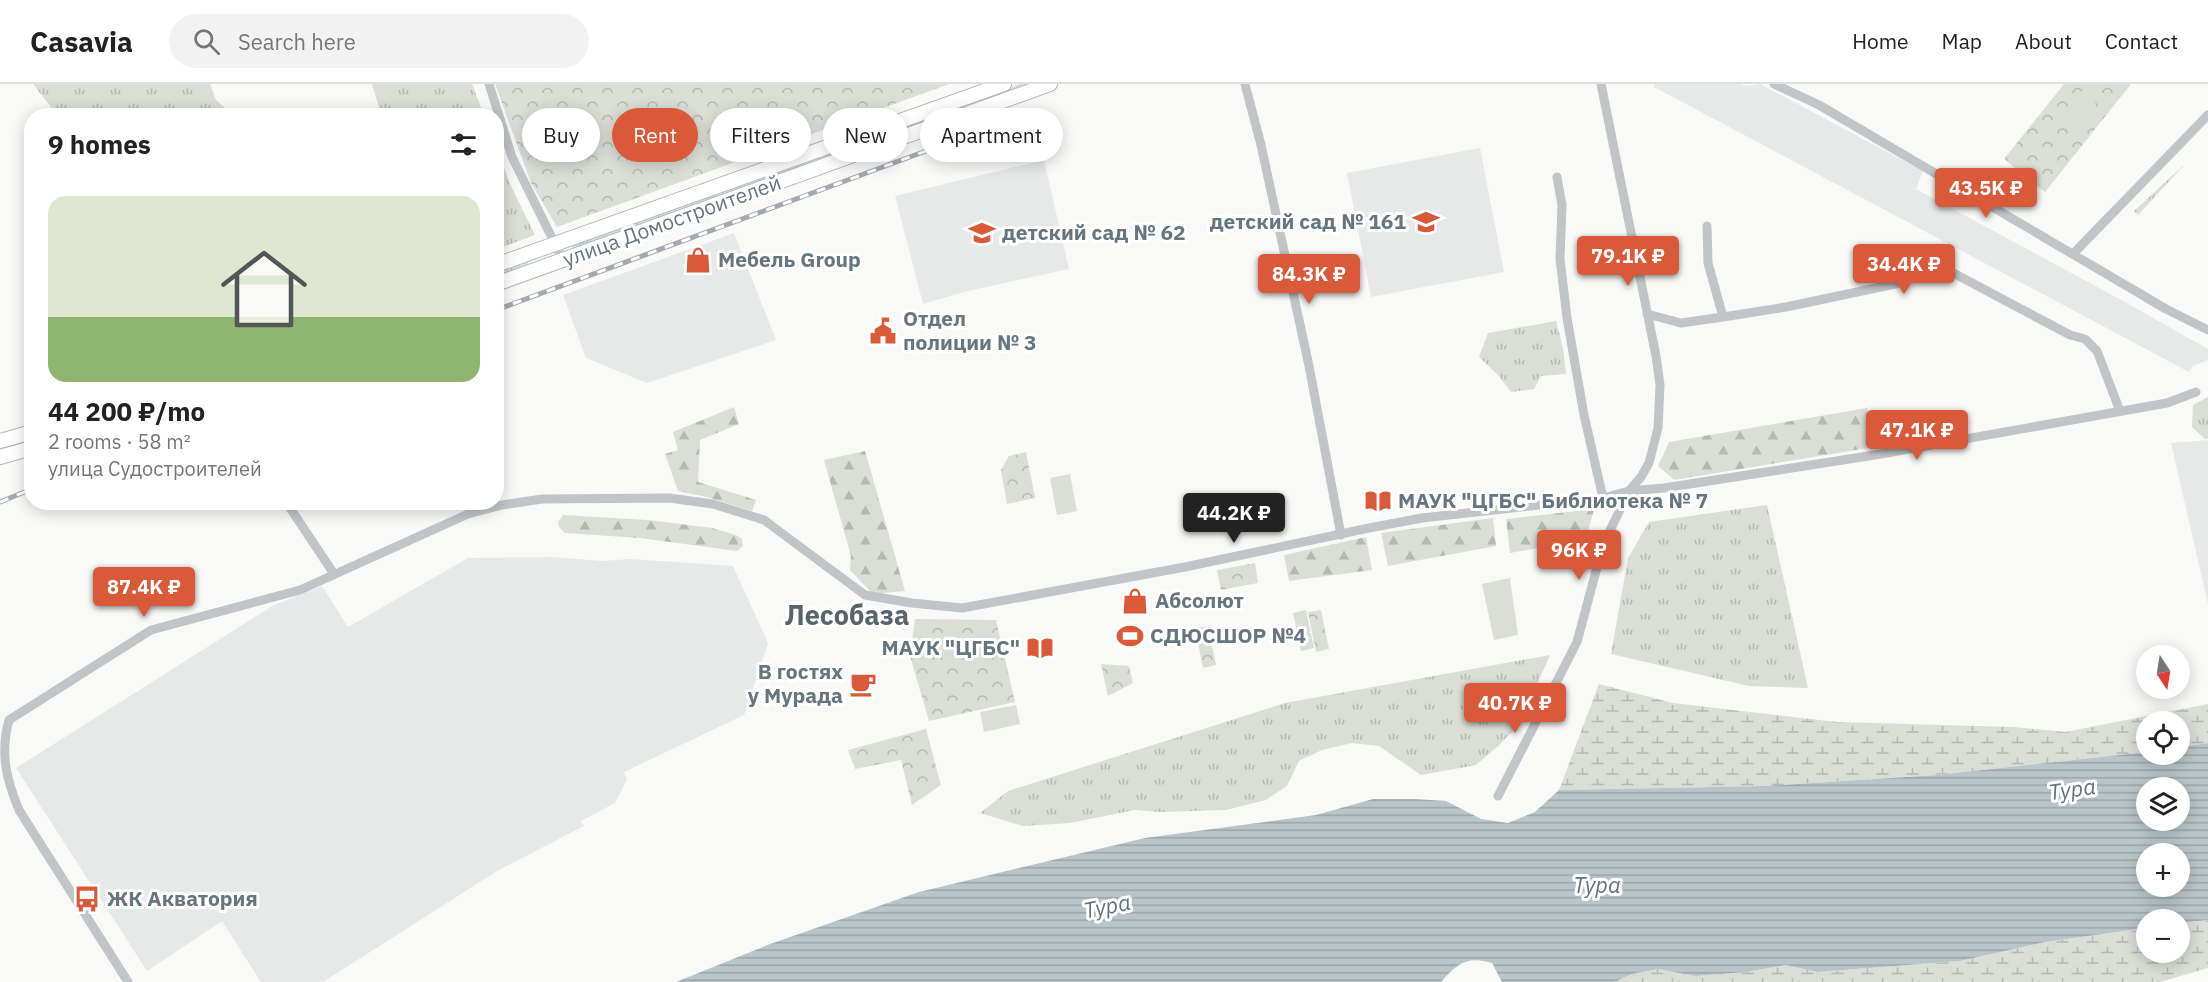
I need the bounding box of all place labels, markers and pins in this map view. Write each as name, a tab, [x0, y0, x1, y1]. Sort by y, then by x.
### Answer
pin: 43.5K ₽	[1931, 168, 2041, 219]
place label: детский сад № 161	[1210, 207, 1406, 235]
school or university icon: детский сад № 161	[1411, 207, 1441, 237]
school or university icon: детский сад № 62	[967, 218, 997, 248]
place label: детский сад № 62	[1002, 218, 1186, 246]
pin: 79.1K ₽	[1573, 236, 1683, 287]
pin: 34.4K ₽	[1849, 244, 1959, 295]
shop icon: Мебель Group	[683, 245, 713, 275]
place label: Мебель Group	[718, 245, 861, 273]
pin: 84.3K ₽	[1254, 254, 1364, 305]
place label: Отдел полиции № 3	[903, 304, 1037, 356]
public building icon: Отдел полиции № 3	[868, 316, 898, 346]
pin: 47.1K ₽	[1862, 410, 1972, 461]
library icon: МАУК "ЦГБС" Библиотека № 7	[1363, 486, 1393, 516]
place label: МАУК "ЦГБС" Библиотека № 7	[1398, 486, 1708, 514]
pin: 44.2K ₽	[1179, 493, 1289, 544]
pin: 96K ₽	[1537, 530, 1621, 581]
pin: 87.4K ₽	[89, 567, 199, 618]
shop icon: Абсолют	[1120, 586, 1150, 616]
place label: Абсолют	[1155, 586, 1244, 614]
sports icon: СДЮСШОР №4	[1115, 621, 1145, 651]
place label: СДЮСШОР №4	[1150, 621, 1306, 649]
place label: МАУК "ЦГБС"	[882, 633, 1020, 661]
library icon: МАУК "ЦГБС"	[1025, 633, 1055, 663]
place label: В гостях у Мурада	[748, 657, 843, 709]
cafe icon: В гостях у Мурада	[848, 669, 878, 699]
pin: 40.7K ₽	[1460, 683, 1570, 734]
bus stop icon: ЖК Акватория	[72, 884, 102, 914]
place label: ЖК Акватория	[107, 884, 258, 912]

